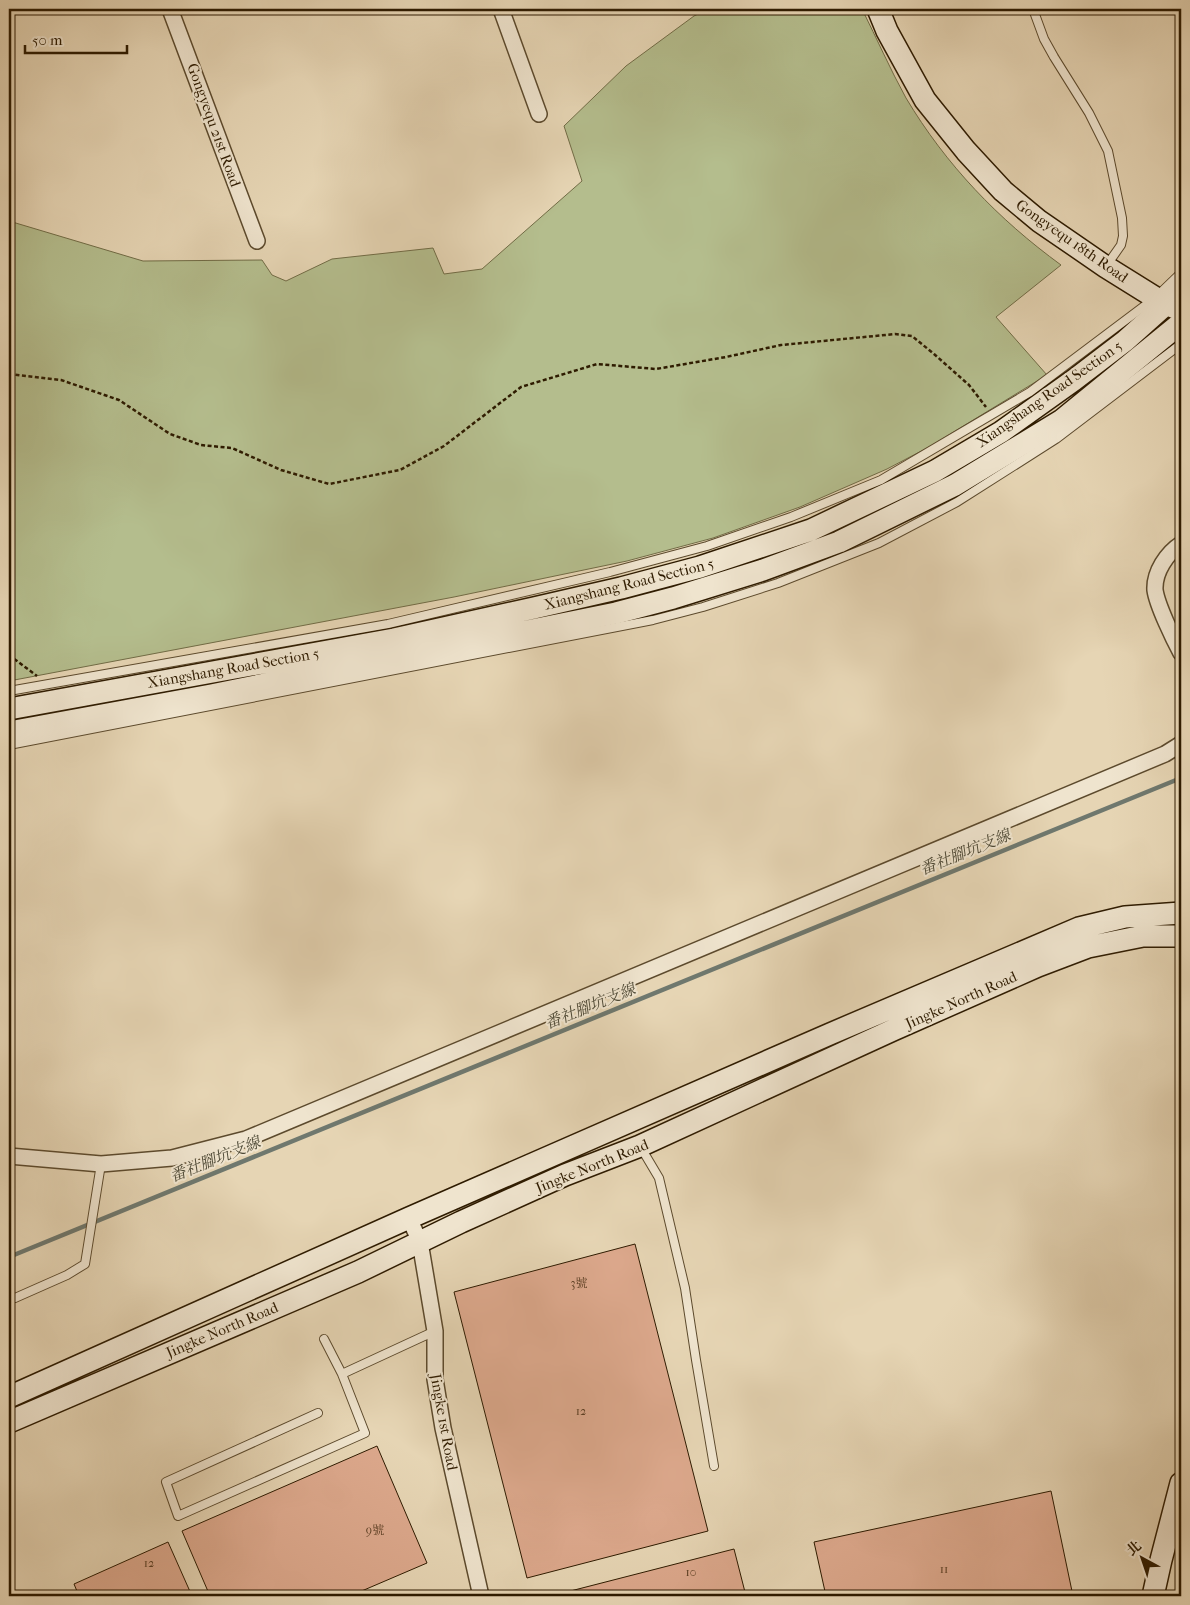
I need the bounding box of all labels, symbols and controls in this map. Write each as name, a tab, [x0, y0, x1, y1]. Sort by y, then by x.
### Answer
scale bar	[25, 22, 128, 54]
text: 50 m	[32, 31, 63, 49]
street label: Gongyequ 21st Road	[183, 61, 245, 190]
street label: Gongyequ 18th Road	[1012, 196, 1132, 287]
street label: Xiangshang Road Section 5	[972, 337, 1126, 451]
street label: Xiangshang Road Section 5	[542, 554, 716, 614]
street label: Xiangshang Road Section 5	[145, 644, 321, 692]
water label: 番社腳坑支線	[917, 824, 1015, 879]
street label: Jingke North Road	[902, 967, 1020, 1033]
water label: 番社腳坑支線	[542, 978, 640, 1033]
water label: 番社腳坑支線	[167, 1131, 265, 1186]
street label: Jingke North Road	[532, 1135, 652, 1197]
house number: 3號	[571, 1276, 587, 1290]
street label: Jingke North Road	[162, 1298, 282, 1362]
street label: Jingke 1st Road	[426, 1371, 461, 1472]
house number: 12	[576, 1404, 586, 1418]
house number: 9號	[366, 1523, 384, 1537]
north arrow	[1118, 1532, 1168, 1582]
text: 北	[1123, 1537, 1145, 1559]
house number: 12	[144, 1556, 154, 1570]
house number: 11	[940, 1562, 948, 1576]
house number: 10	[686, 1565, 696, 1579]

